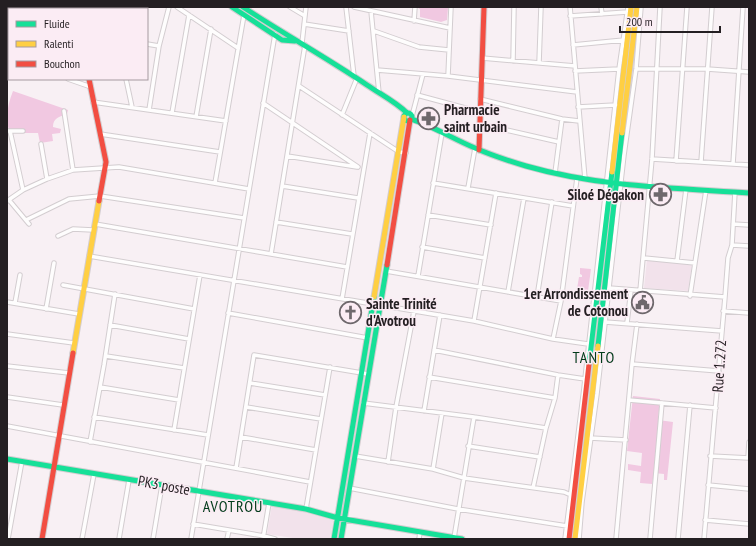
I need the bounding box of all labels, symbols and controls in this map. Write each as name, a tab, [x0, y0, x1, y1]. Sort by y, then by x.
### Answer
legend	[8, 8, 148, 80]
scale bar	[620, 8, 720, 34]
text: 200 m	[626, 14, 653, 29]
text: Fluide	[44, 16, 70, 31]
text: Ralenti	[44, 36, 73, 51]
text: Bouchon	[44, 56, 80, 71]
place label: Pharmacie saint urbain	[444, 100, 507, 136]
pharmacy icon: Pharmacie saint urbain	[416, 105, 442, 131]
pharmacy icon: Siloé Dégakon	[647, 181, 673, 207]
place label: Siloé Dégakon	[567, 185, 644, 204]
place label: 1er Arrondissement de Cotonou	[523, 284, 629, 320]
public building icon: 1er Arrondissement de Cotonou	[630, 289, 656, 315]
place label: Sainte Trinité d'Avotrou	[366, 294, 437, 330]
church icon: Sainte Trinité d'Avotrou	[337, 299, 363, 325]
street label: Rue 1.272	[708, 339, 730, 393]
district label: TANTO	[573, 347, 615, 367]
street label: PK3 poste	[137, 471, 191, 499]
district label: AVOTROU	[203, 496, 263, 516]

